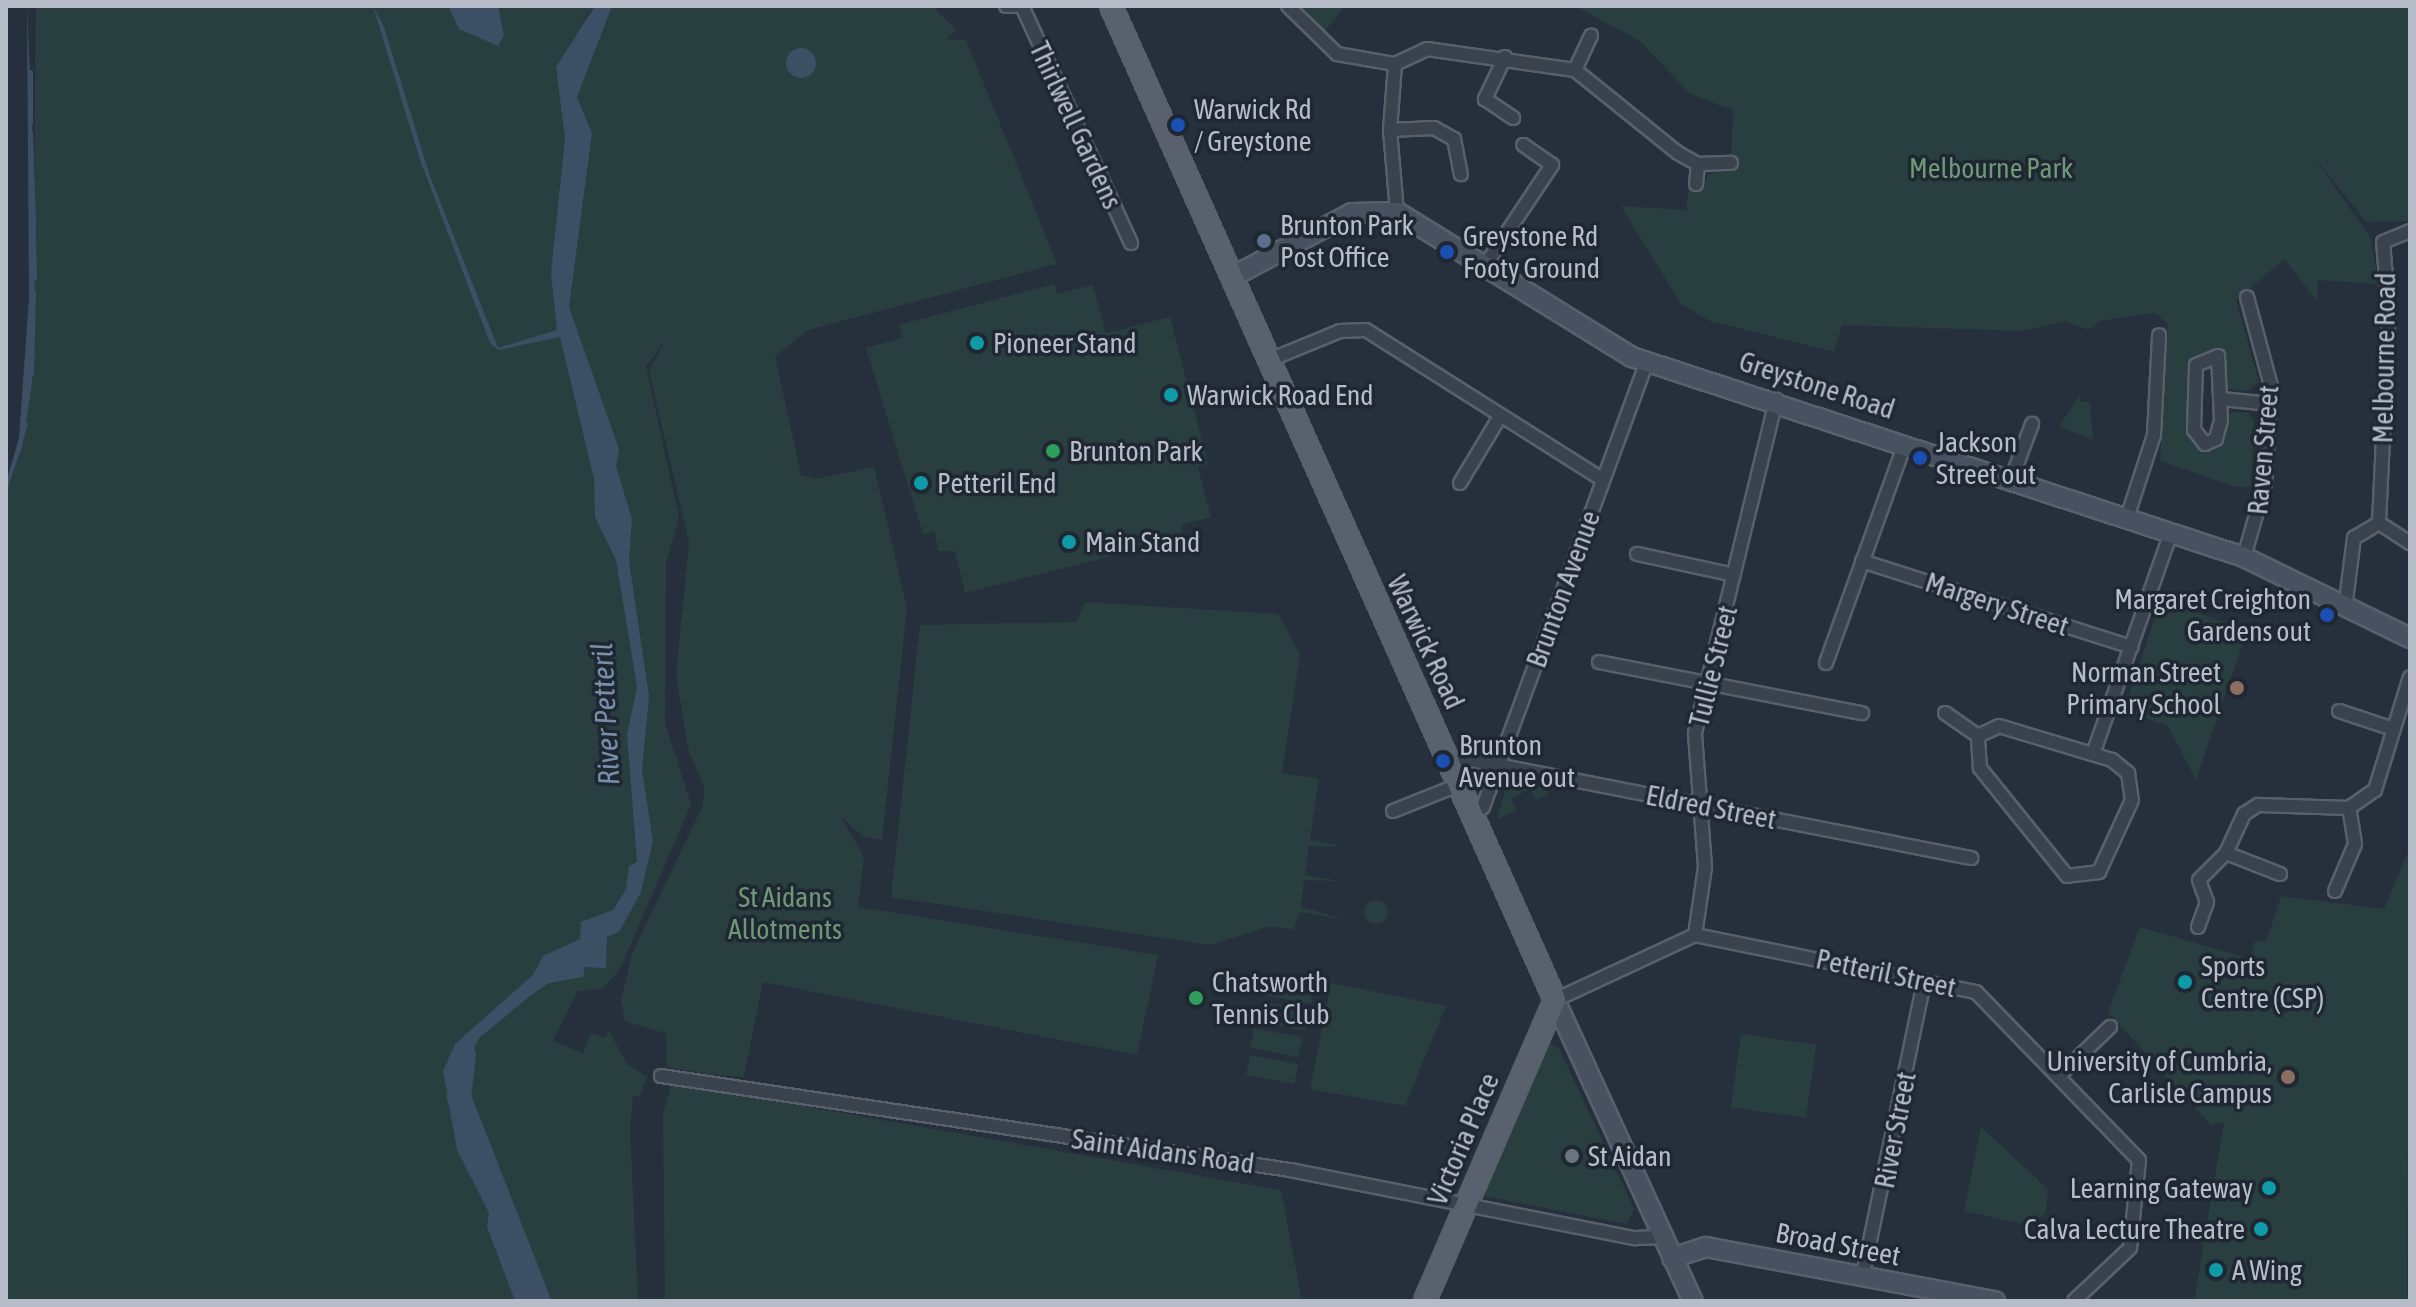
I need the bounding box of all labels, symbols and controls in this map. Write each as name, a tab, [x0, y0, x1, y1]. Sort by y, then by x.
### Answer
street label: Thirlwell Gardens	[1023, 36, 1129, 214]
place label: Warwick Rd / Greystone	[1194, 92, 1312, 158]
marker: Warwick Rd / Greystone	[1169, 116, 1187, 134]
park label: Melbourne Park	[1909, 151, 2073, 185]
place label: Brunton Park Post Office	[1280, 208, 1414, 274]
place label: Greystone Rd Footy Ground	[1463, 219, 1600, 285]
marker: Brunton Park Post Office	[1255, 232, 1273, 250]
marker: Greystone Rd Footy Ground	[1438, 243, 1456, 261]
street label: Melbourne Road	[2366, 272, 2402, 444]
place label: Pioneer Stand	[993, 326, 1136, 360]
marker: Pioneer Stand	[968, 334, 986, 352]
street label: Greystone Road	[1735, 344, 1899, 426]
place label: Warwick Road End	[1187, 378, 1373, 412]
street label: Raven Street	[2241, 384, 2285, 516]
marker: Warwick Road End	[1162, 386, 1180, 404]
place label: Jackson Street out	[1936, 425, 2036, 491]
place label: Brunton Park	[1069, 434, 1203, 468]
marker: Brunton Park	[1044, 442, 1062, 460]
marker: Jackson Street out	[1911, 449, 1929, 467]
place label: Petteril End	[937, 466, 1056, 500]
marker: Petteril End	[912, 474, 930, 492]
street label: Brunton Avenue	[1519, 506, 1607, 672]
place label: Main Stand	[1085, 525, 1200, 559]
marker: Main Stand	[1060, 533, 1078, 551]
street label: Margery Street	[1921, 565, 2073, 643]
street label: Warwick Road	[1380, 570, 1472, 714]
place label: Margaret Creighton Gardens out	[2114, 582, 2311, 648]
street label: Tullie Street	[1682, 602, 1744, 730]
marker: Margaret Creighton Gardens out	[2318, 606, 2336, 624]
water label: River Petteril	[583, 642, 627, 786]
place label: Norman Street Primary School	[2066, 655, 2221, 721]
marker: Norman Street Primary School	[2228, 679, 2246, 697]
place label: Brunton Avenue out	[1459, 728, 1575, 794]
marker: Brunton Avenue out	[1434, 752, 1452, 770]
street label: Eldred Street	[1643, 778, 1779, 836]
park label: St Aidans Allotments	[728, 880, 842, 946]
street label: Petteril Street	[1813, 942, 1959, 1004]
place label: Sports Centre (CSP)	[2201, 949, 2324, 1015]
place label: Chatsworth Tennis Club	[1212, 965, 1329, 1031]
marker: Sports Centre (CSP)	[2176, 973, 2194, 991]
marker: Chatsworth Tennis Club	[1187, 989, 1205, 1007]
place label: University of Cumbria, Carlisle Campus	[2046, 1044, 2272, 1110]
street label: Victoria Place	[1420, 1068, 1506, 1210]
marker: University of Cumbria, Carlisle Campus	[2279, 1068, 2297, 1086]
street label: River Street	[1867, 1069, 1923, 1191]
street label: Saint Aidans Road	[1070, 1122, 1256, 1180]
place label: St Aidan	[1588, 1139, 1672, 1173]
marker: St Aidan	[1563, 1147, 1581, 1165]
place label: Learning Gateway	[2070, 1171, 2253, 1205]
marker: Learning Gateway	[2260, 1179, 2278, 1197]
place label: Calva Lecture Theatre	[2024, 1212, 2245, 1246]
street label: Broad Street	[1773, 1215, 1903, 1273]
marker: Calva Lecture Theatre	[2252, 1220, 2270, 1238]
place label: A Wing	[2232, 1253, 2302, 1287]
marker: A Wing	[2207, 1261, 2225, 1279]

